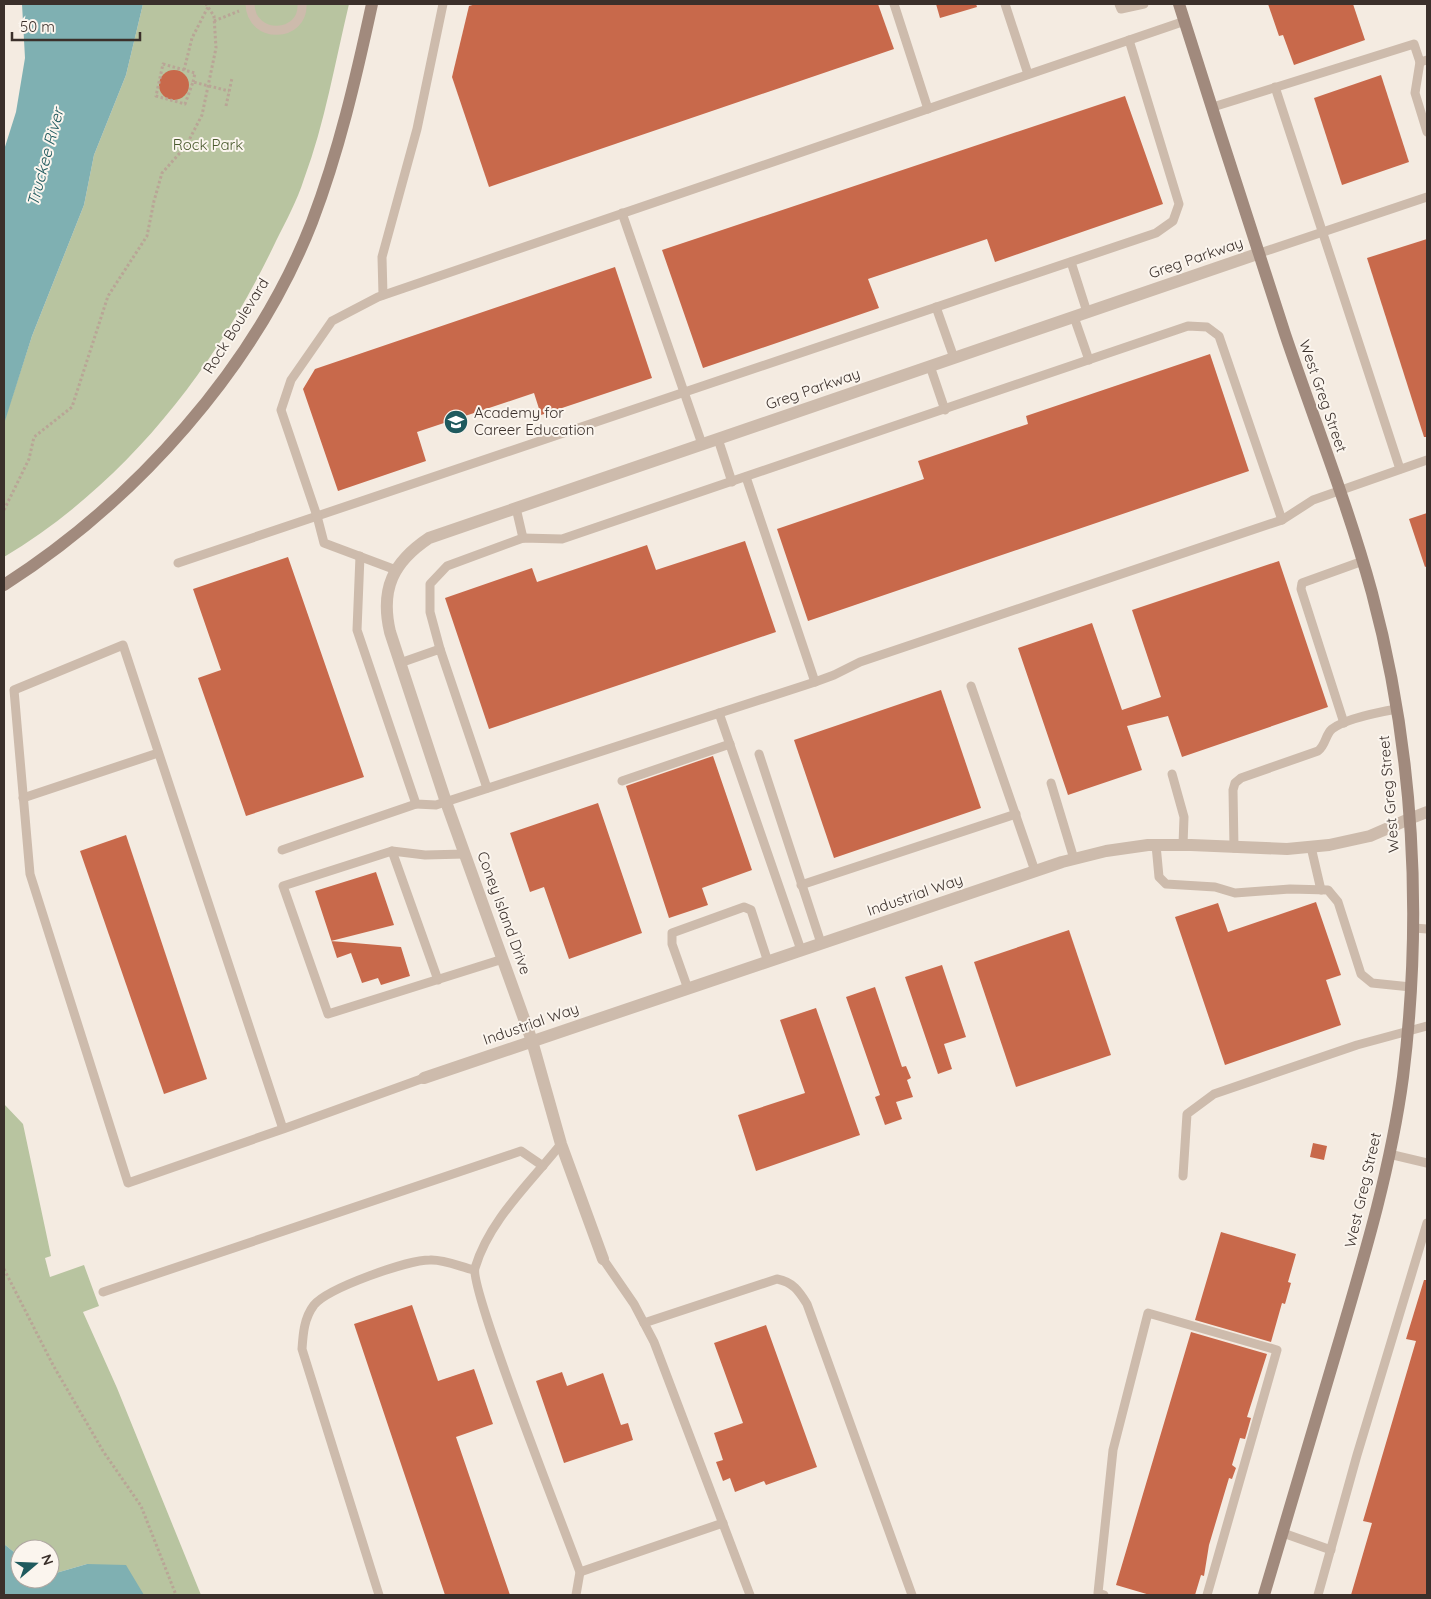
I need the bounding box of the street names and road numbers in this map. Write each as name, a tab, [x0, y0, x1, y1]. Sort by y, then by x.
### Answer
street label: Greg Parkway	[1146, 233, 1245, 283]
street label: Rock Boulevard	[199, 274, 273, 377]
street label: West Greg Street	[1295, 337, 1352, 455]
street label: Greg Parkway	[763, 364, 862, 414]
street label: West Greg Street	[1374, 735, 1403, 853]
street label: Coney Island Drive	[473, 849, 536, 977]
street label: Industrial Way	[864, 869, 965, 920]
street label: Industrial Way	[480, 998, 581, 1049]
street label: West Greg Street	[1340, 1130, 1385, 1249]

